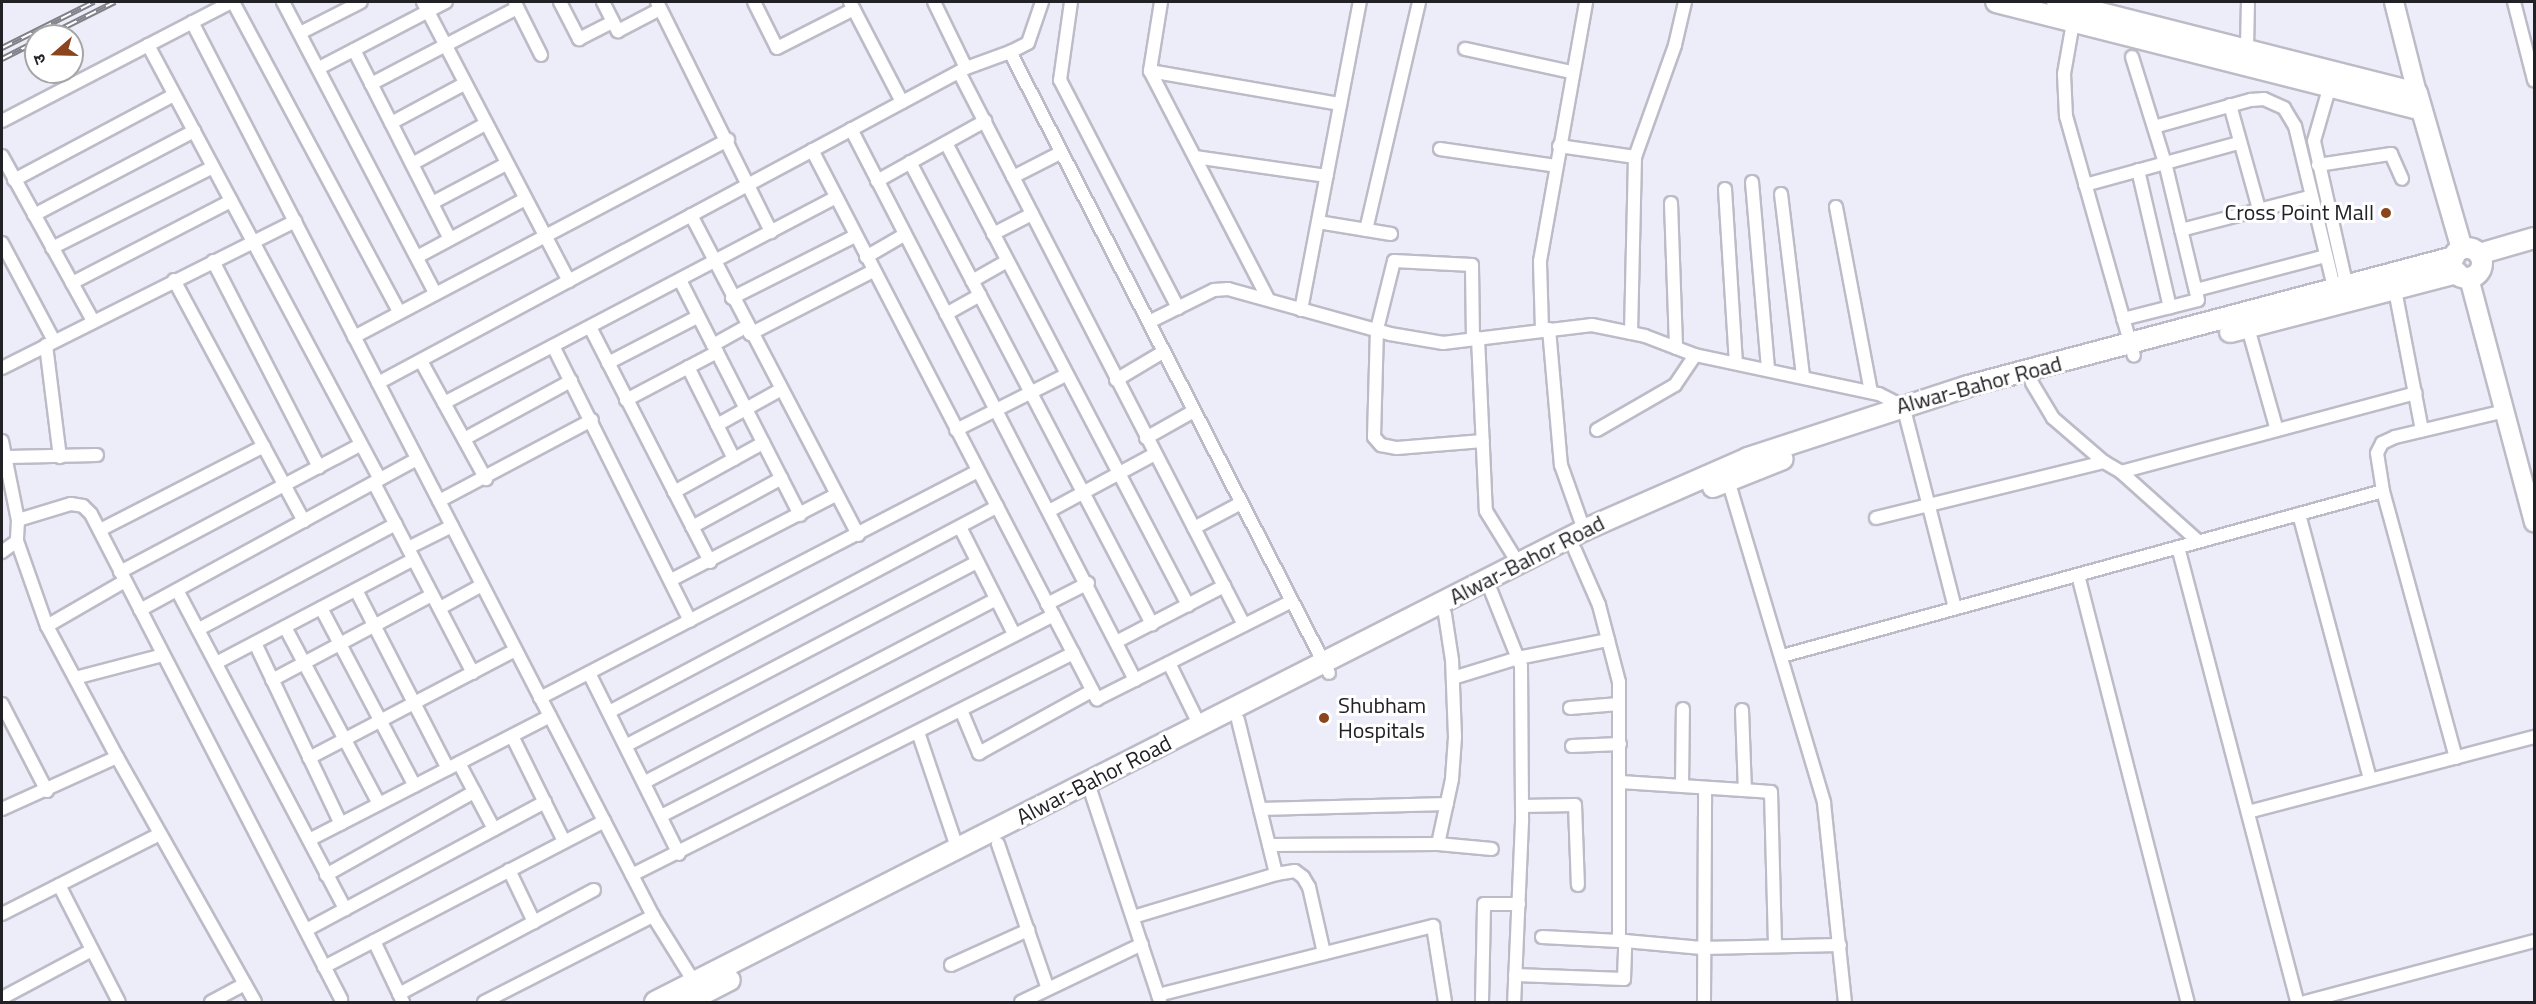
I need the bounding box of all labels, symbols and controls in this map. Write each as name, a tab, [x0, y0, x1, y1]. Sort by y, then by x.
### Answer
north arrow	[24, 24, 84, 84]
text: उ	[26, 51, 52, 68]
place label: Cross Point Mall	[2224, 200, 2374, 226]
marker: Cross Point Mall	[2379, 206, 2393, 220]
street label: Alwar-Bahor Road	[1893, 350, 2065, 420]
street label: Alwar-Bahor Road	[1445, 510, 1609, 610]
place label: Shubham Hospitals	[1338, 692, 1426, 744]
marker: Shubham Hospitals	[1315, 709, 1333, 727]
street label: Alwar-Bahor Road	[1012, 730, 1176, 830]

